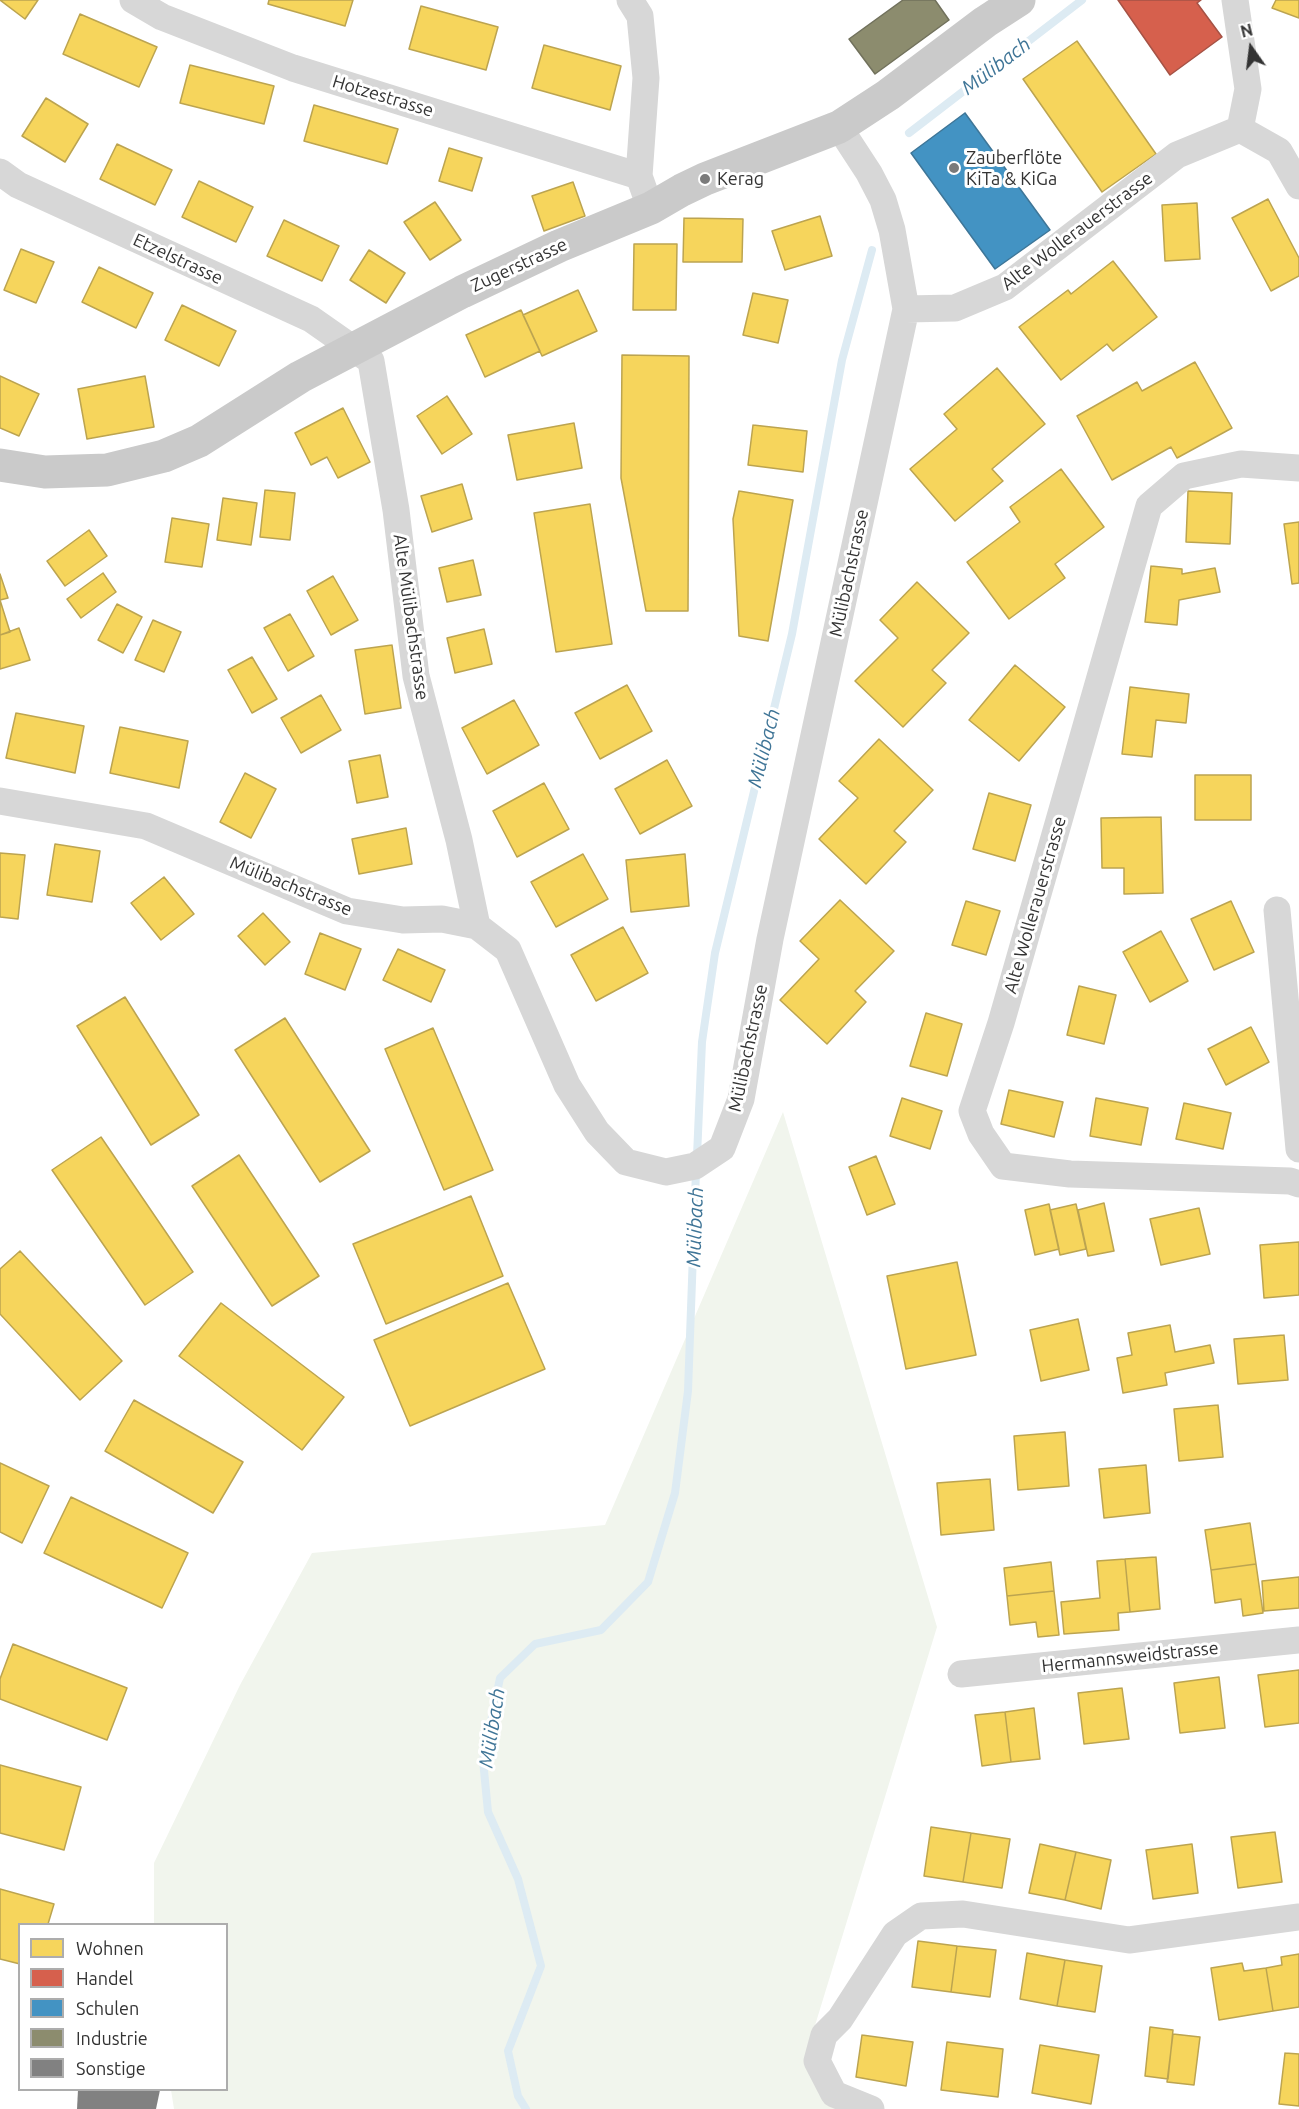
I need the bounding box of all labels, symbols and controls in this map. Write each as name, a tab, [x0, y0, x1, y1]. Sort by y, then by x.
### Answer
north arrow	[1221, 18, 1281, 78]
text: N	[1239, 20, 1255, 41]
water label: Mülibach	[957, 32, 1035, 100]
street label: Hotzestrasse	[330, 70, 436, 122]
place label: Zauberflöte KiTa & KiGa	[966, 147, 1062, 190]
marker: Zauberflöte KiTa & KiGa	[947, 161, 961, 175]
street label: Alte Wollerauerstrasse	[997, 167, 1157, 295]
place label: Kerag	[717, 168, 764, 190]
marker: Kerag	[698, 172, 712, 186]
street label: Etzelstrasse	[130, 229, 226, 289]
street label: Zugerstrasse	[467, 233, 571, 297]
street label: Mülibachstrasse	[825, 507, 873, 639]
street label: Alte Mülibachstrasse	[389, 533, 433, 701]
water label: Mülibach	[743, 706, 785, 790]
street label: Alte Wollerauerstrasse	[999, 814, 1071, 996]
street label: Mülibachstrasse	[227, 852, 355, 920]
street label: Mülibachstrasse	[724, 982, 772, 1114]
water label: Mülibach	[682, 1186, 708, 1268]
street label: Hermannsweidstrasse	[1040, 1637, 1220, 1677]
water label: Mülibach	[474, 1686, 510, 1770]
legend	[18, 1923, 228, 2091]
text: Wohnen	[76, 1938, 144, 1958]
text: Handel	[76, 1968, 133, 1988]
text: Schulen	[76, 1998, 139, 2018]
text: Industrie	[76, 2028, 148, 2048]
text: Sonstige	[76, 2058, 146, 2078]

